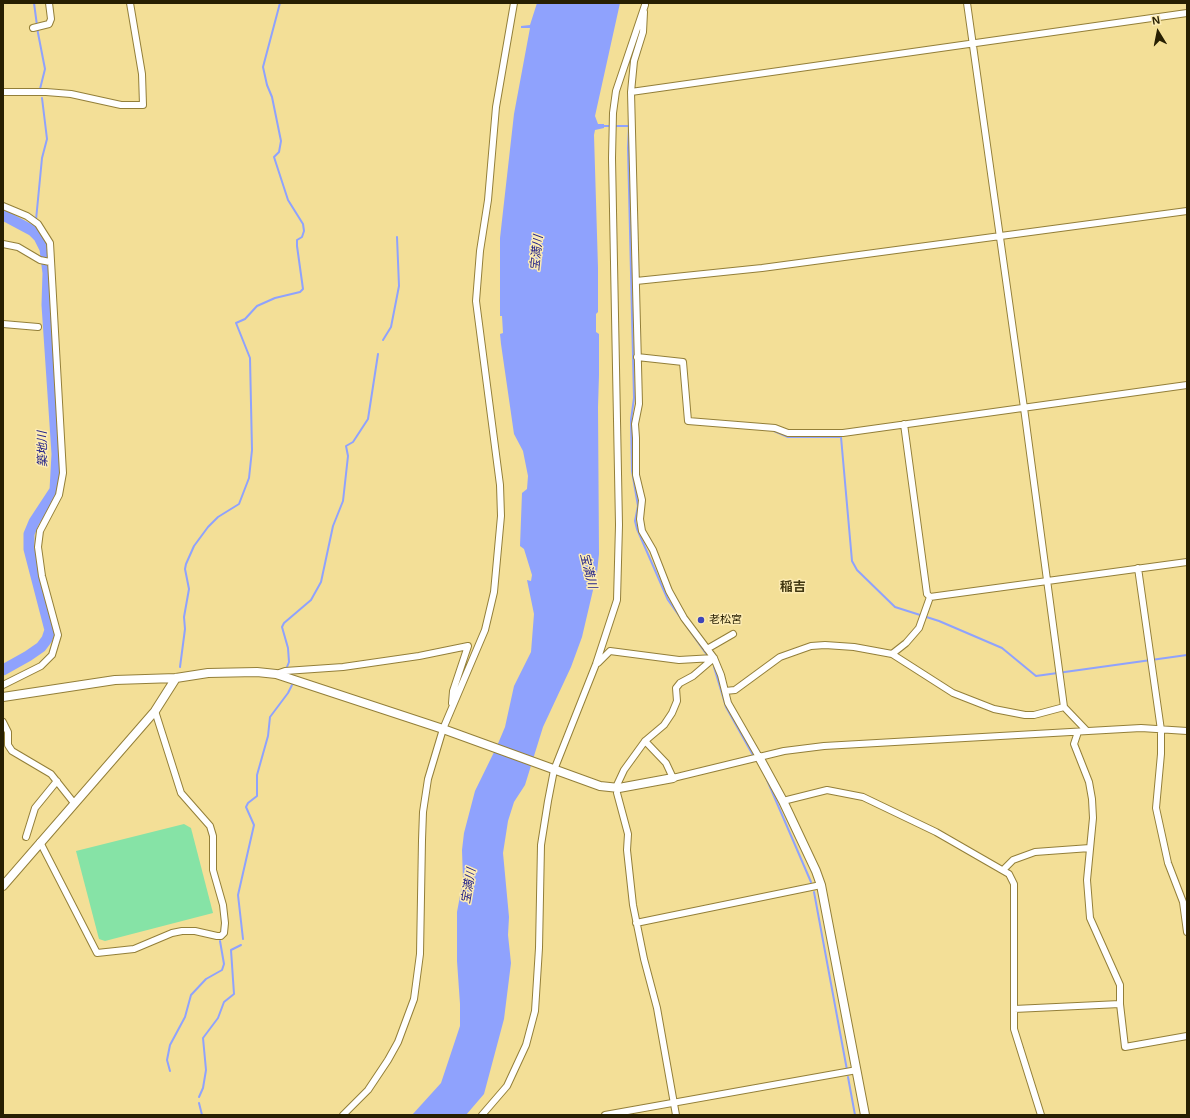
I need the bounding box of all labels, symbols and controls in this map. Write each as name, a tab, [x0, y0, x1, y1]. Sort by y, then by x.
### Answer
north arrow	[1138, 12, 1178, 52]
text: N	[1151, 14, 1161, 27]
water label: 宝満川	[528, 234, 546, 272]
water label: 築地川	[35, 431, 51, 467]
water label: 宝満川	[577, 552, 599, 590]
district label: 稲吉	[780, 579, 806, 595]
place label: 老松宮	[709, 613, 742, 627]
marker: 老松宮	[696, 615, 706, 625]
water label: 宝満川	[459, 867, 479, 905]

